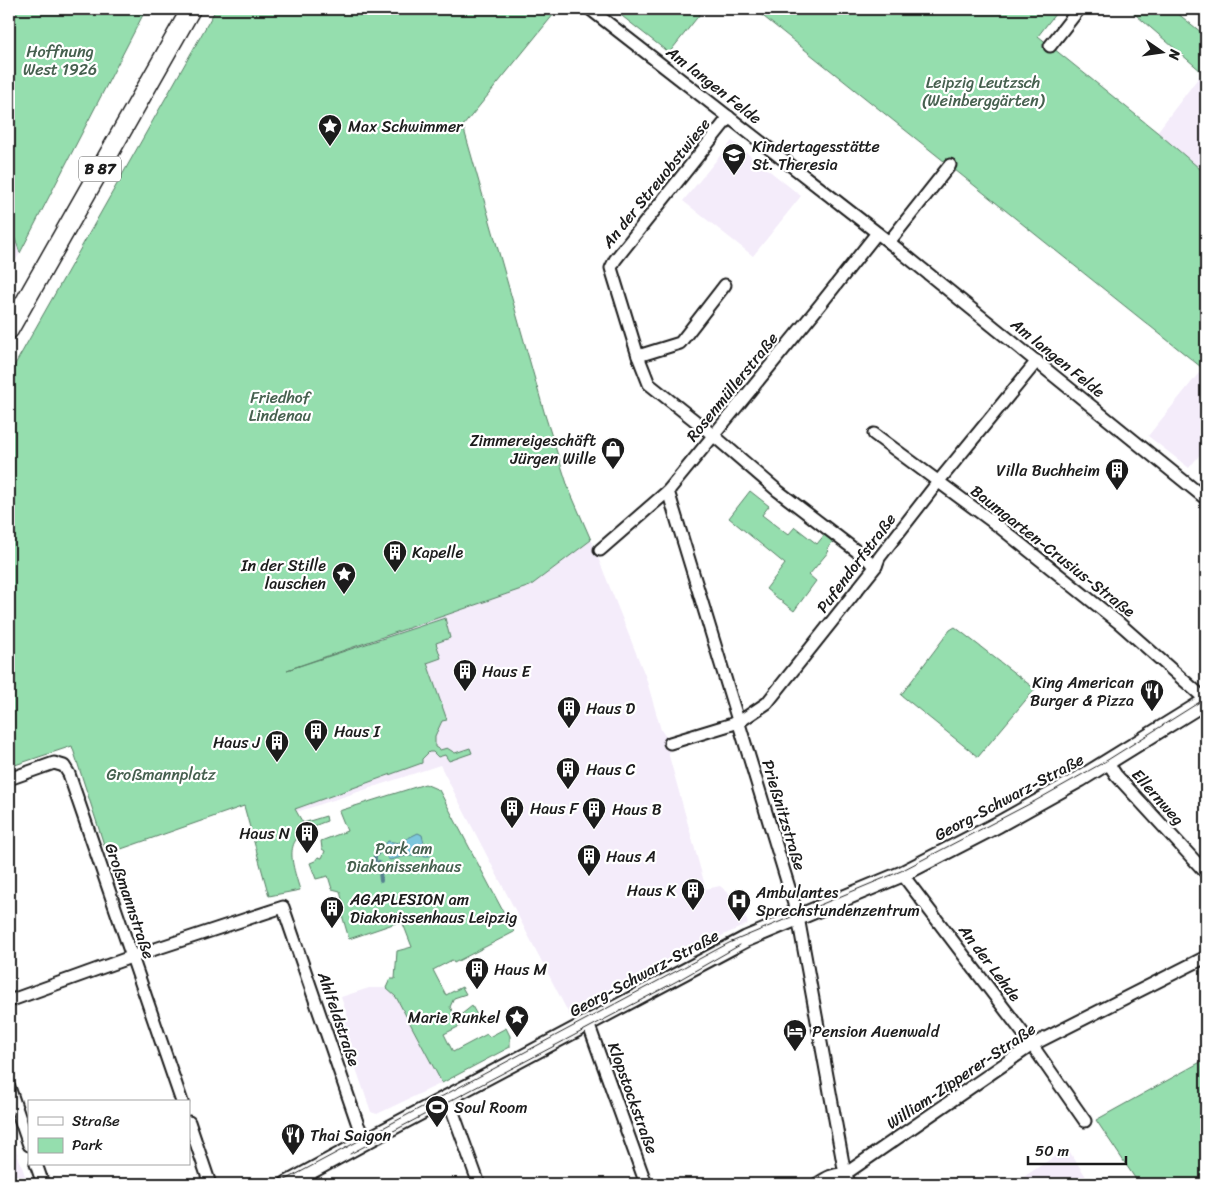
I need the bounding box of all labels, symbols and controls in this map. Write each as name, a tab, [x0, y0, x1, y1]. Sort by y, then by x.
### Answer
north arrow	[1138, 28, 1188, 78]
park label: Hoffnung West 1926	[23, 37, 97, 84]
street label: Am langen Felde	[659, 38, 768, 132]
text: N	[1161, 46, 1188, 63]
park label: Leipzig Leutzsch (Weinberggärten)	[922, 68, 1046, 115]
street label: An der Streuobstwiese	[593, 111, 718, 255]
place label: Max Schwimmer	[348, 112, 464, 141]
place icon: Max Schwimmer	[317, 113, 343, 147]
place label: Kindertagesstätte St. Theresia	[752, 132, 880, 179]
school or university icon: Kindertagesstätte St. Theresia	[721, 142, 747, 176]
road number: B 87	[79, 156, 121, 182]
street label: Am langen Felde	[1003, 310, 1112, 405]
street label: Rosenmüllerstraße	[678, 326, 786, 448]
park label: Friedhof Lindenau	[249, 383, 312, 430]
place label: Zimmereigeschäft Jürgen Wille	[470, 426, 597, 473]
shop icon: Zimmereigeschäft Jürgen Wille	[600, 436, 626, 470]
place label: Villa Buchheim	[996, 456, 1100, 485]
building icon: Villa Buchheim	[1104, 457, 1130, 491]
street label: Baumgarten-Crusius-Straße	[964, 477, 1142, 625]
street label: Pufendorfstraße	[808, 507, 904, 619]
place label: Kapelle	[412, 538, 464, 567]
building icon: Kapelle	[382, 539, 408, 573]
place label: In der Stille lauschen	[240, 551, 326, 598]
place icon: In der Stille lauschen	[331, 561, 357, 595]
place label: Haus E	[482, 657, 531, 686]
building icon: Haus E	[452, 658, 478, 692]
place label: King American Burger & Pizza	[1030, 668, 1134, 715]
restaurant icon: King American Burger & Pizza	[1139, 678, 1165, 712]
place label: Haus D	[586, 694, 635, 723]
building icon: Haus D	[556, 695, 582, 729]
place label: Haus I	[334, 717, 381, 746]
building icon: Haus I	[303, 718, 329, 752]
place label: Haus J	[213, 728, 260, 757]
building icon: Haus J	[264, 729, 290, 763]
street label: Georg-Schwarz-Straße	[929, 745, 1089, 849]
place label: Haus C	[586, 755, 635, 784]
building icon: Haus C	[555, 756, 581, 790]
street label: Prießnitzstraße	[753, 756, 815, 874]
park label: Großmannplatz	[107, 760, 216, 789]
street label: Ellernweg	[1124, 762, 1192, 832]
place label: Haus F	[530, 794, 579, 823]
building icon: Haus F	[499, 795, 525, 829]
place label: Haus B	[612, 795, 662, 824]
building icon: Haus B	[581, 796, 607, 830]
place label: Haus N	[239, 819, 291, 848]
building icon: Haus N	[294, 820, 320, 854]
park label: Park am Diakonissenhaus	[347, 834, 462, 881]
street label: Großmannstraße	[97, 839, 163, 963]
place label: Haus A	[606, 842, 656, 871]
building icon: Haus A	[576, 843, 602, 877]
place label: Haus K	[627, 876, 677, 905]
building icon: Haus K	[680, 877, 706, 911]
place label: Ambulantes Sprechstundenzentrum	[755, 878, 920, 925]
place label: AGAPLESION am Diakonissenhaus Leipzig	[349, 885, 517, 932]
hospital icon: Ambulantes Sprechstundenzentrum	[726, 888, 752, 922]
building icon: AGAPLESION am Diakonissenhaus Leipzig	[319, 895, 345, 929]
street label: An der Lehde	[950, 917, 1029, 1008]
street label: Georg-Schwarz-Straße	[564, 921, 724, 1025]
place label: Haus M	[494, 955, 547, 984]
building icon: Haus M	[464, 956, 490, 990]
street label: Ahlfeldstraße	[309, 967, 369, 1071]
place label: Marie Runkel	[408, 1003, 500, 1032]
place icon: Marie Runkel	[504, 1004, 530, 1038]
street label: William-Zipperer-Straße	[880, 1015, 1042, 1137]
place label: Pension Auenwald	[812, 1017, 941, 1046]
hotel icon: Pension Auenwald	[782, 1018, 808, 1052]
street label: Klopstockstraße	[599, 1038, 667, 1158]
place label: Soul Room	[454, 1093, 528, 1122]
sports icon: Soul Room	[424, 1094, 450, 1128]
legend	[28, 1100, 190, 1166]
text: Straße	[72, 1108, 120, 1134]
place label: Thai Saigon	[310, 1121, 392, 1150]
restaurant icon: Thai Saigon	[280, 1122, 306, 1156]
text: Park	[72, 1132, 103, 1158]
scale bar	[1028, 1133, 1125, 1165]
text: 50 m	[1035, 1138, 1070, 1164]

